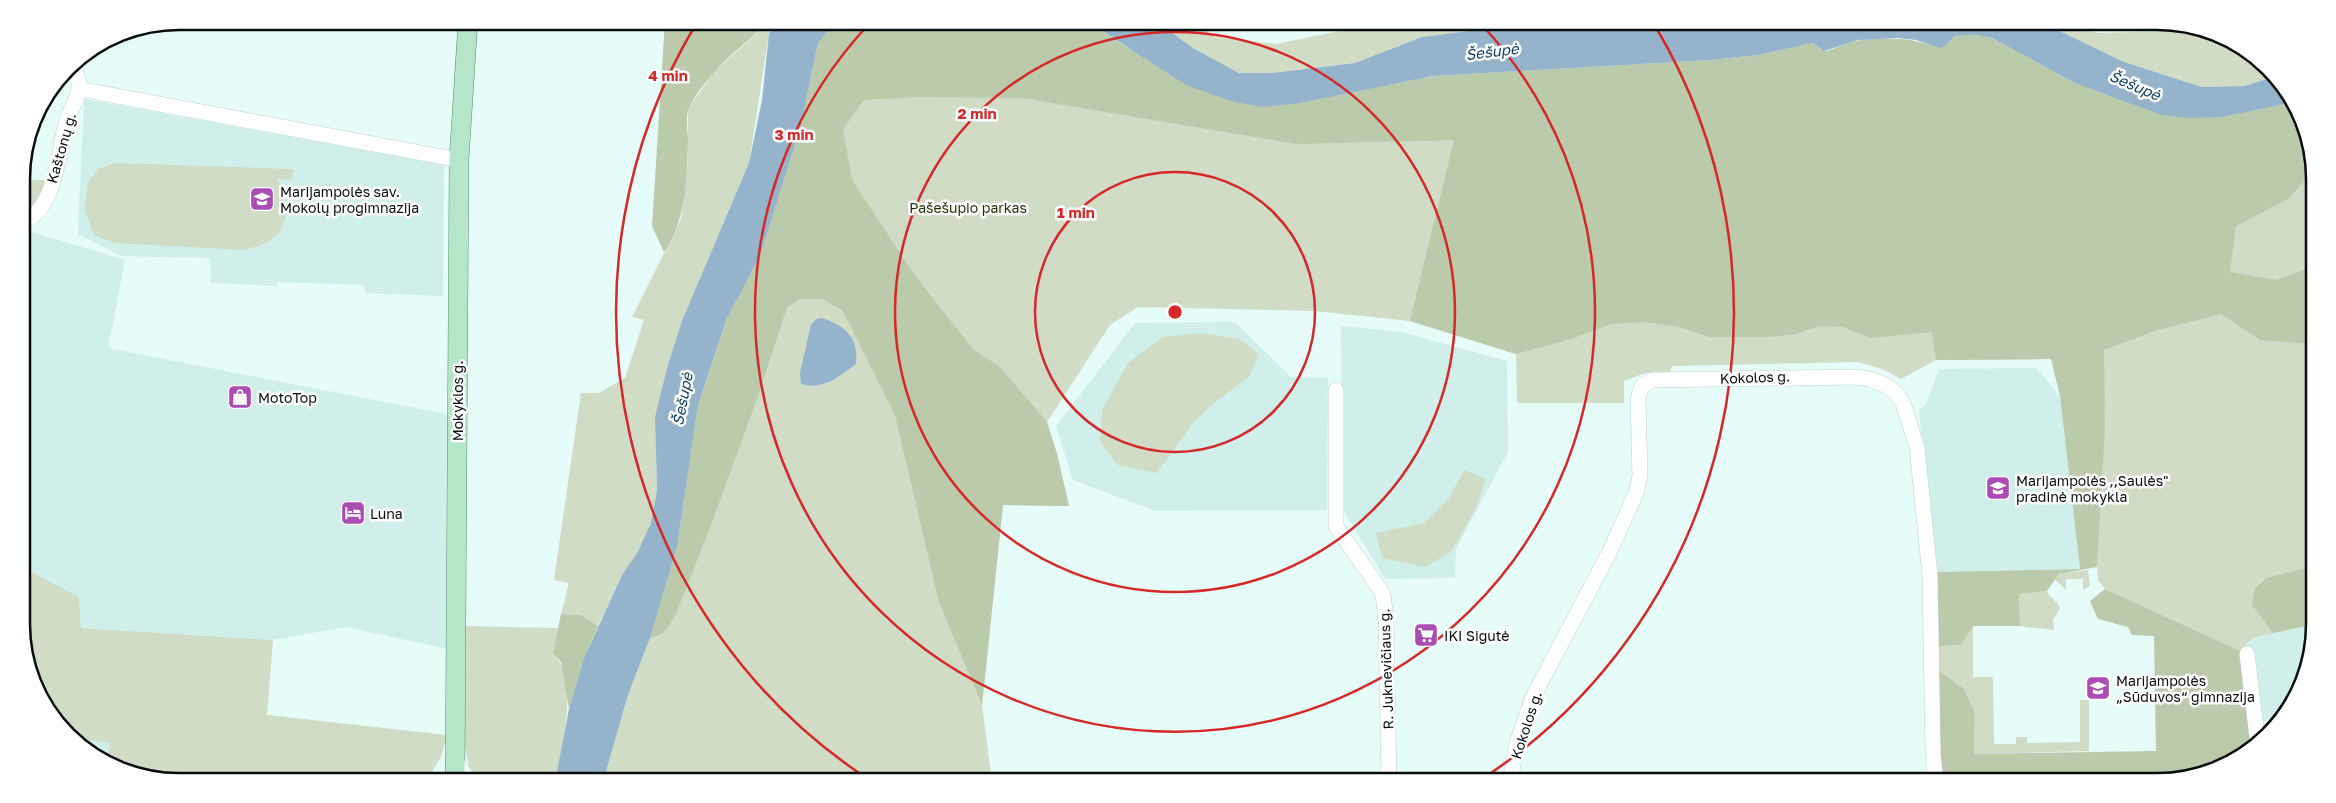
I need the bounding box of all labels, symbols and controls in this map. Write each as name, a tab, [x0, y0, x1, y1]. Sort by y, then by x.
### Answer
water label: Šešupė	[1464, 39, 1521, 63]
text: 4 min	[648, 66, 688, 84]
water label: Šešupė	[2107, 66, 2164, 104]
text: 2 min	[957, 104, 997, 122]
street label: Kaštonų g.	[43, 111, 79, 185]
text: 3 min	[774, 125, 814, 143]
place label: Marijampolės sav. Mokolų progimnazija	[280, 183, 419, 216]
school or university icon: Marijampolės sav. Mokolų progimnazija	[249, 186, 275, 212]
park label: Pašešupio parkas	[909, 199, 1027, 216]
text: 1 min	[1057, 203, 1095, 221]
centre of rings	[1166, 303, 1184, 321]
street label: Mokyklos g.	[449, 361, 466, 441]
street label: Kokolos g.	[1720, 367, 1790, 387]
water label: Šešupė	[668, 370, 696, 427]
shop icon: MotoTop	[227, 384, 253, 410]
place label: MotoTop	[258, 389, 317, 406]
place label: Marijampolės ,,Saulės" pradinė mokykla	[2016, 472, 2169, 505]
school or university icon: Marijampolės ,,Saulės" pradinė mokykla	[1985, 475, 2011, 501]
hotel icon: Luna	[340, 500, 366, 526]
place label: Luna	[370, 505, 403, 522]
street label: R. Juknevičiaus g.	[1375, 608, 1397, 730]
supermarket icon: IKI Sigutė	[1413, 622, 1439, 648]
place label: IKI Sigutė	[1444, 627, 1509, 644]
place label: Marijampolės „Sūduvos“ gimnazija	[2116, 672, 2255, 705]
school or university icon: Marijampolės „Sūduvos“ gimnazija	[2085, 675, 2111, 701]
street label: Kokolos g.	[1507, 689, 1545, 761]

